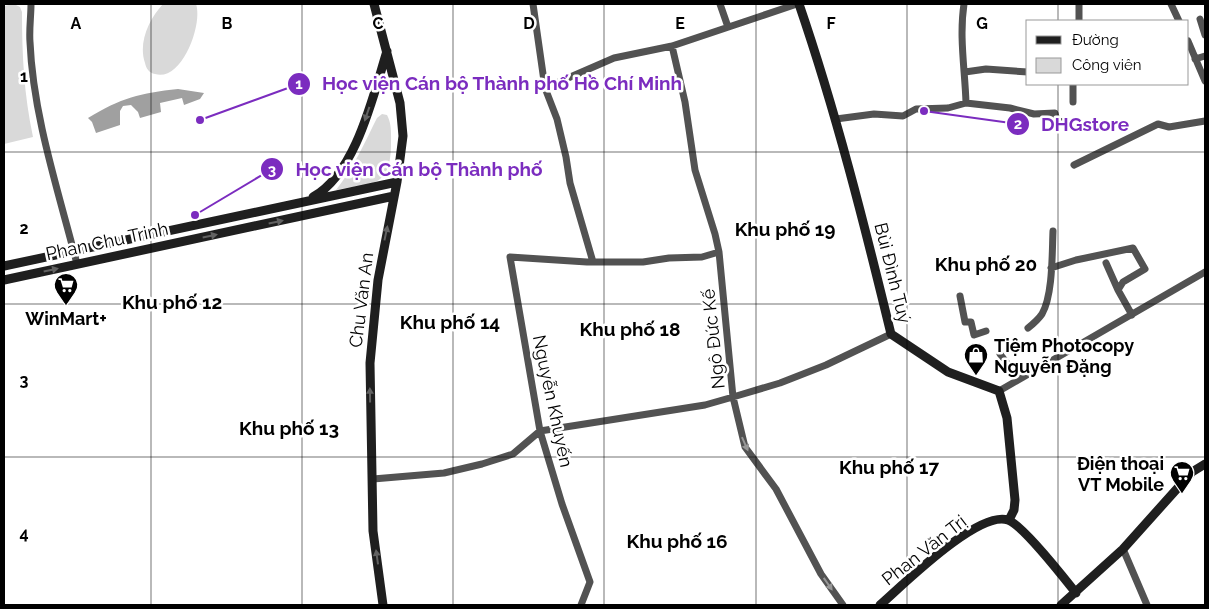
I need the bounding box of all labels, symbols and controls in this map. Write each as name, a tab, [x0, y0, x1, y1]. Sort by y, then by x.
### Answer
text: A	[71, 14, 82, 33]
text: B	[222, 14, 233, 33]
text: C	[373, 14, 384, 33]
text: D	[523, 14, 535, 33]
text: E	[675, 14, 685, 33]
text: F	[826, 14, 836, 33]
text: G	[976, 14, 988, 33]
legend	[1026, 20, 1189, 85]
text: Đường	[1072, 31, 1119, 49]
text: Công viên	[1072, 56, 1141, 74]
text: 1	[20, 67, 28, 86]
callout: Học viện Cán bộ Thành phố Hồ Chí Minh	[286, 67, 692, 101]
text: Học viện Cán bộ Thành phố Hồ Chí Minh	[322, 72, 682, 94]
text: 1	[295, 75, 303, 93]
one-way arrow	[363, 107, 371, 122]
callout: DHGstore	[1006, 107, 1139, 141]
text: DHGstore	[1041, 113, 1129, 135]
text: 2	[1014, 115, 1022, 133]
callout: Học viện Cán bộ Thành phố	[260, 152, 553, 186]
text: Học viện Cán bộ Thành phố	[295, 158, 543, 180]
text: 3	[268, 161, 276, 179]
one-way arrow	[268, 217, 284, 225]
street label: Phan Chu Trinh	[44, 218, 170, 264]
district label: Khu phố 19	[735, 218, 835, 240]
text: 2	[19, 219, 29, 238]
street label: Bùi Đình Tuý	[870, 220, 916, 326]
one-way arrow	[382, 226, 390, 241]
one-way arrow	[203, 232, 218, 240]
street label: Chu Văn An	[345, 251, 377, 349]
district label: Khu phố 20	[935, 253, 1037, 275]
one-way arrow	[44, 266, 59, 274]
supermarket icon: WinMart+	[53, 272, 79, 306]
street label: Ngô Đức Kế	[697, 288, 729, 390]
district label: Khu phố 12	[122, 291, 222, 313]
place label: WinMart+	[25, 308, 107, 329]
district label: Khu phố 14	[400, 311, 500, 333]
district label: Khu phố 18	[580, 318, 680, 340]
street label: Nguyễn Khuyến	[529, 333, 577, 469]
place label: Tiệm Photocopy Nguyễn Đặng	[994, 335, 1134, 377]
shop icon: Tiệm Photocopy Nguyễn Đặng	[963, 342, 989, 376]
text: 3	[20, 371, 29, 390]
one-way arrow	[366, 386, 374, 402]
district label: Khu phố 13	[239, 417, 339, 439]
one-way arrow	[741, 437, 750, 452]
place label: Điện thoại VT Mobile	[1077, 453, 1164, 495]
district label: Khu phố 17	[839, 456, 939, 478]
supermarket icon: Điện thoại VT Mobile	[1169, 460, 1195, 494]
street label: Phan Văn Trị	[878, 511, 970, 589]
text: 4	[19, 524, 29, 543]
district label: Khu phố 16	[626, 530, 728, 552]
one-way arrow	[373, 549, 381, 565]
one-way arrow	[823, 577, 833, 590]

